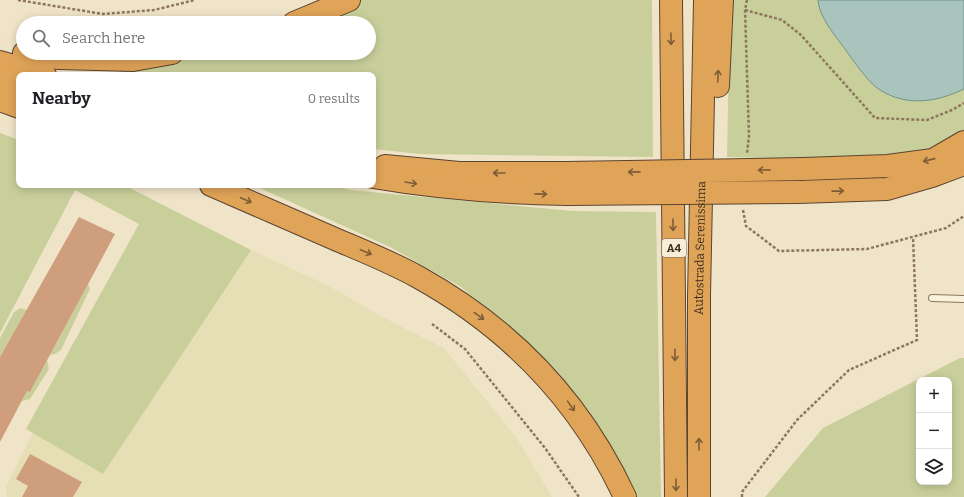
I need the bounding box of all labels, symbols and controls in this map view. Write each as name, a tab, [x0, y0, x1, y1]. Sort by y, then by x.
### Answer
search box	[16, 16, 376, 60]
icon: search	[30, 27, 52, 49]
text: Search here	[62, 29, 145, 47]
one-way arrow	[668, 32, 675, 45]
one-way arrow	[714, 70, 722, 83]
text: Nearby	[32, 88, 91, 109]
text: 0 results	[308, 91, 360, 106]
one-way arrow	[923, 156, 936, 164]
one-way arrow	[758, 166, 771, 174]
one-way arrow	[628, 168, 641, 176]
one-way arrow	[493, 169, 506, 177]
one-way arrow	[405, 180, 418, 188]
street label: Autostrada Serenissima	[692, 181, 708, 315]
one-way arrow	[831, 187, 844, 195]
one-way arrow	[534, 190, 547, 197]
one-way arrow	[240, 197, 252, 205]
one-way arrow	[669, 218, 677, 231]
road number: A4	[662, 239, 686, 257]
one-way arrow	[359, 249, 371, 256]
one-way arrow	[473, 311, 484, 320]
one-way arrow	[671, 348, 679, 361]
map controls	[916, 377, 952, 485]
button: +	[916, 377, 952, 413]
one-way arrow	[567, 401, 575, 412]
button: −	[916, 413, 952, 449]
one-way arrow	[695, 438, 703, 451]
button: layers	[916, 449, 952, 485]
one-way arrow	[672, 478, 680, 491]

